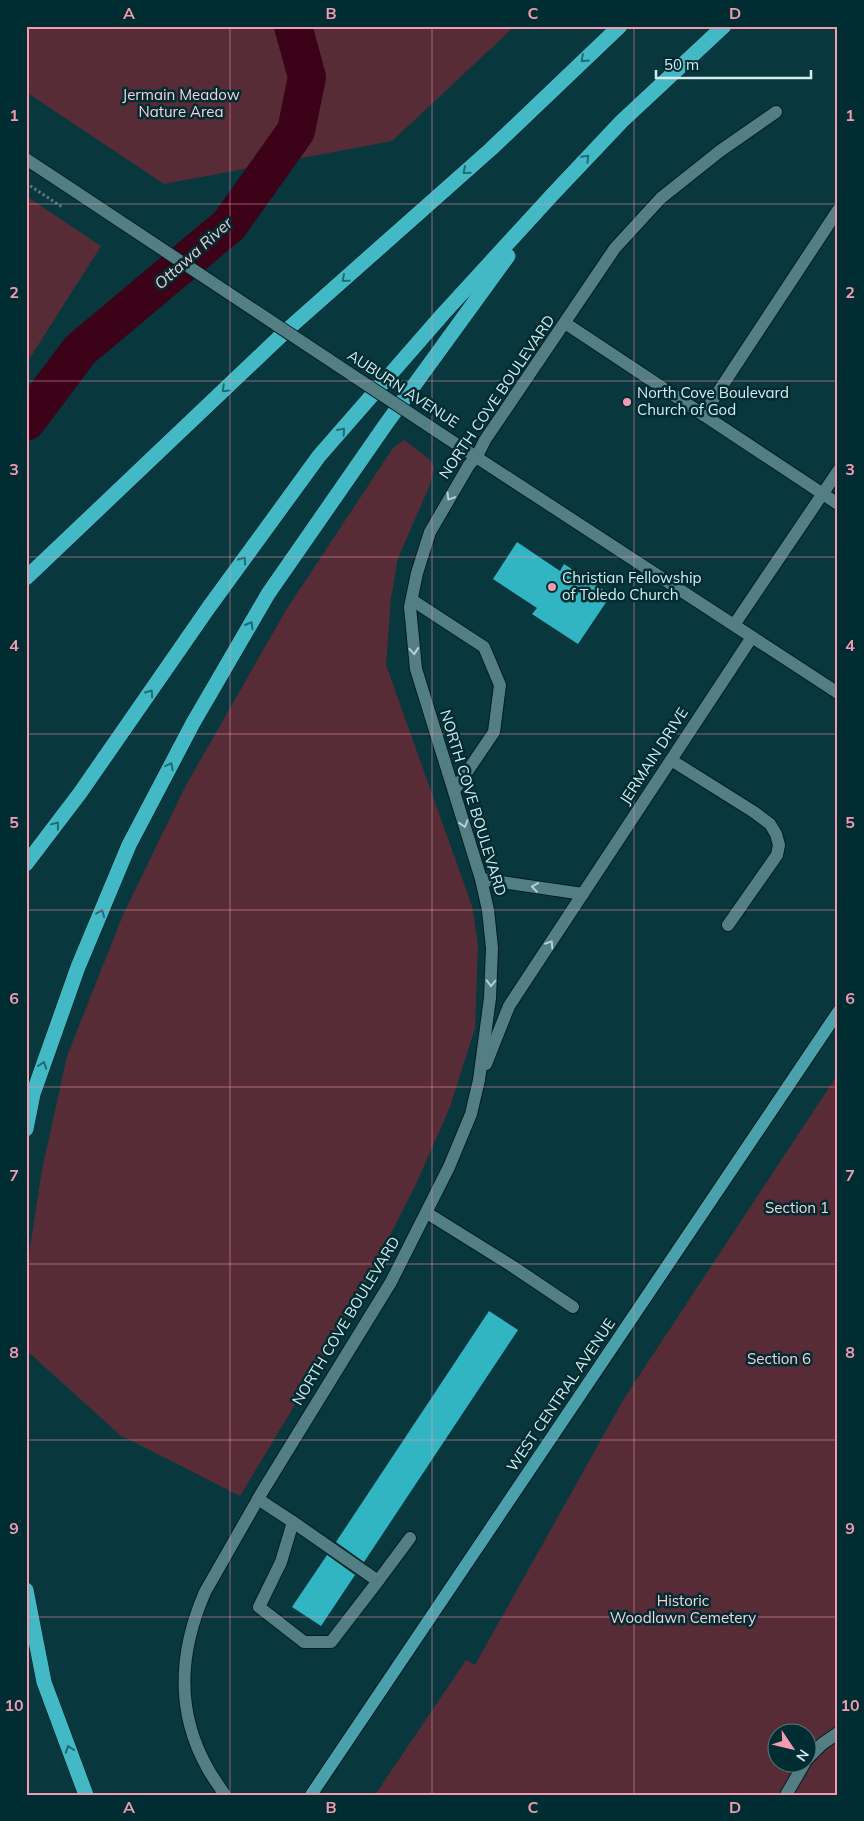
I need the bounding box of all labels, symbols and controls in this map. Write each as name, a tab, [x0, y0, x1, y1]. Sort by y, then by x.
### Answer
text: A	[123, 3, 135, 23]
text: B	[325, 3, 337, 23]
text: C	[528, 3, 539, 23]
text: D	[729, 3, 741, 23]
scale bar	[656, 48, 812, 80]
one-way arrow	[581, 53, 590, 62]
text: 50 m	[664, 55, 699, 74]
park label: Jermain Meadow Nature Area	[122, 85, 240, 121]
text: 1	[9, 105, 19, 125]
text: 1	[845, 105, 855, 125]
one-way arrow	[580, 155, 589, 164]
one-way arrow	[463, 165, 472, 174]
water label: Ottawa River	[150, 212, 237, 293]
one-way arrow	[341, 273, 350, 282]
text: 2	[9, 282, 19, 302]
text: 2	[845, 282, 855, 302]
street label: NORTH COVE BOULEVARD	[435, 311, 559, 482]
street label: AUBURN AVENUE	[344, 345, 463, 432]
one-way arrow	[222, 383, 231, 392]
place label: North Cove Boulevard Church of God	[637, 383, 789, 419]
marker: North Cove Boulevard Church of God	[621, 396, 633, 408]
one-way arrow	[336, 427, 345, 436]
text: 3	[9, 459, 19, 479]
text: 3	[845, 459, 855, 479]
one-way arrow	[447, 491, 457, 500]
one-way arrow	[238, 557, 246, 566]
place label: Christian Fellowship of Toledo Church	[562, 568, 702, 604]
marker: Christian Fellowship of Toledo Church	[546, 581, 558, 593]
one-way arrow	[244, 621, 254, 630]
text: 4	[9, 635, 19, 655]
text: 4	[845, 635, 855, 655]
one-way arrow	[408, 647, 419, 655]
one-way arrow	[144, 689, 153, 699]
street label: JERMAIN DRIVE	[615, 704, 692, 808]
street label: NORTH COVE BOULEVARD	[436, 707, 511, 898]
one-way arrow	[164, 763, 174, 772]
text: 5	[9, 812, 19, 832]
text: 5	[845, 812, 855, 832]
one-way arrow	[458, 819, 468, 827]
one-way arrow	[50, 822, 58, 831]
one-way arrow	[530, 882, 538, 893]
one-way arrow	[95, 909, 105, 918]
one-way arrow	[544, 941, 553, 950]
one-way arrow	[485, 979, 496, 987]
text: 6	[9, 988, 19, 1008]
text: 6	[845, 988, 855, 1008]
one-way arrow	[37, 1061, 47, 1070]
text: 7	[9, 1165, 19, 1185]
text: 7	[845, 1165, 855, 1185]
park label: Section 1	[765, 1198, 829, 1217]
street label: NORTH COVE BOULEVARD	[288, 1233, 404, 1409]
street label: WEST CENTRAL AVENUE	[502, 1314, 619, 1475]
text: 8	[9, 1342, 19, 1362]
text: 8	[845, 1342, 855, 1362]
park label: Section 6	[747, 1349, 811, 1368]
text: 9	[9, 1518, 19, 1538]
text: 9	[845, 1518, 855, 1538]
park label: Historic Woodlawn Cemetery	[610, 1591, 756, 1627]
text: 10	[4, 1695, 24, 1715]
text: 10	[840, 1695, 860, 1715]
north arrow	[766, 1724, 816, 1774]
one-way arrow	[65, 1745, 75, 1754]
text: N	[792, 1746, 813, 1765]
text: A	[123, 1797, 135, 1817]
text: B	[325, 1797, 337, 1817]
text: C	[528, 1797, 539, 1817]
text: D	[729, 1797, 741, 1817]

